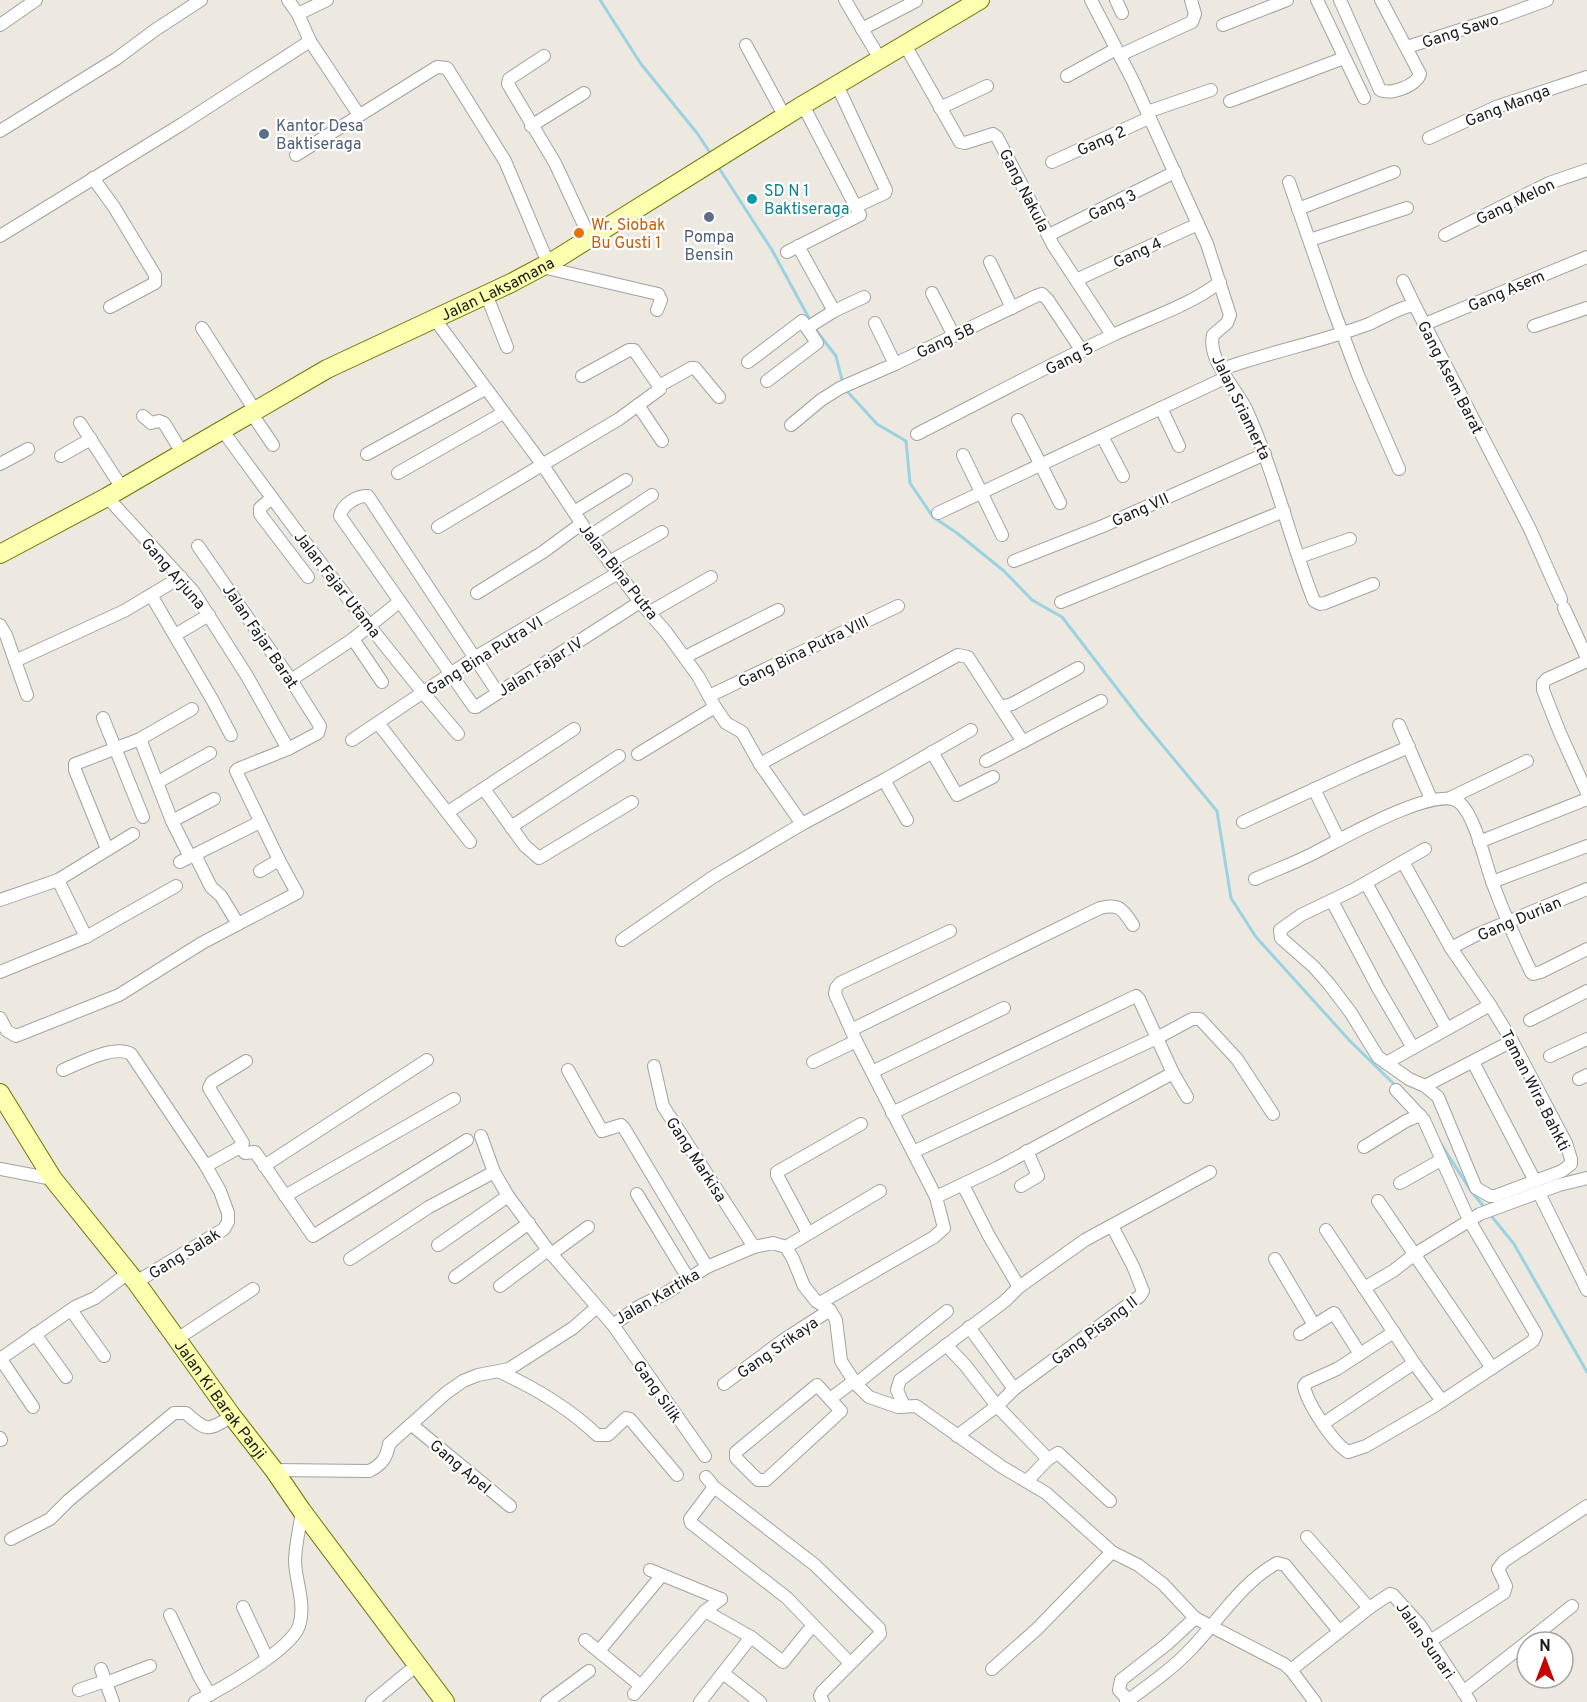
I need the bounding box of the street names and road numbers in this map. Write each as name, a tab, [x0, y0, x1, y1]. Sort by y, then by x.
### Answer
street label: Gang Sawo	[1420, 10, 1502, 54]
street label: Gang Manga	[1462, 82, 1553, 132]
street label: Gang 2	[1074, 122, 1129, 161]
street label: Gang Nakula	[994, 146, 1053, 236]
street label: Gang Melon	[1473, 175, 1559, 230]
street label: Gang 3	[1085, 186, 1140, 226]
street label: Gang 4	[1110, 234, 1166, 274]
street label: Jalan Laksamana	[438, 254, 558, 326]
street label: Gang Asem	[1465, 267, 1548, 317]
street label: Gang Asem Barat	[1412, 318, 1486, 438]
street label: Gang 5B	[913, 320, 978, 364]
street label: Gang 5	[1042, 339, 1097, 380]
street label: Jalan Sriamerta	[1206, 352, 1274, 464]
street label: Gang VII	[1109, 489, 1172, 532]
street label: Jalan Bina Putra	[573, 520, 661, 625]
street label: Jalan Fajar Utama	[289, 528, 384, 642]
street label: Gang Arjuna	[136, 534, 209, 614]
street label: Jalan Fajar Barat	[217, 581, 302, 693]
street label: Gang Bina Putra VIII	[735, 612, 873, 693]
street label: Gang Bina Putra VI	[423, 613, 547, 701]
street label: Jalan Fajar IV	[495, 634, 587, 702]
street label: Gang Durian	[1475, 893, 1565, 947]
street label: Taman Wira Bahkti	[1495, 1027, 1573, 1155]
street label: Gang Markisa	[660, 1114, 730, 1206]
street label: Gang Salak	[146, 1225, 225, 1285]
street label: Jalan Kartika	[612, 1265, 704, 1330]
street label: Gang Pisang II	[1048, 1293, 1142, 1371]
street label: Gang Srikaya	[734, 1313, 823, 1384]
street label: Jalan Ki Barak Panji	[169, 1337, 270, 1464]
street label: Gang Silik	[628, 1357, 685, 1427]
street label: Gang Apel	[425, 1436, 494, 1499]
street label: Jalan Sunari	[1391, 1599, 1458, 1683]

